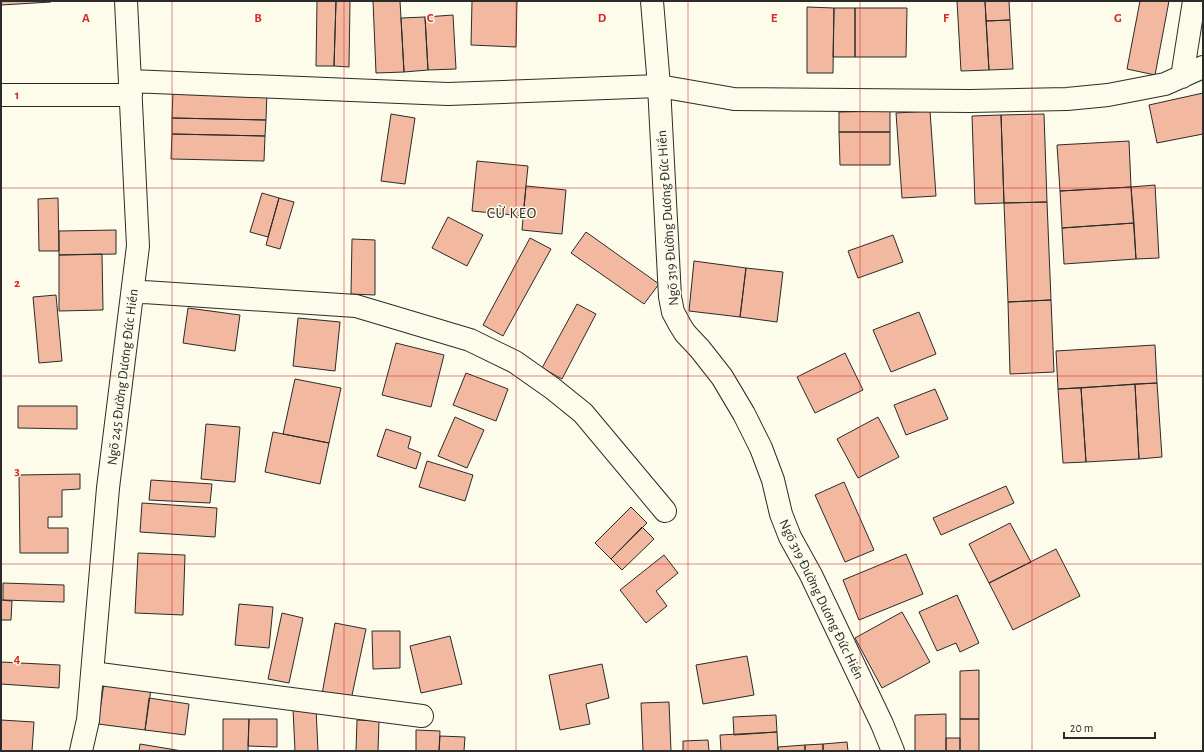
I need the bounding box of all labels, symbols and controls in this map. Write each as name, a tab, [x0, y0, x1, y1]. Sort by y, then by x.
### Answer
text: A	[82, 12, 90, 25]
text: B	[254, 12, 262, 25]
text: C	[427, 12, 434, 25]
text: D	[598, 12, 607, 25]
text: E	[771, 12, 778, 25]
text: F	[943, 12, 950, 25]
text: G	[1114, 12, 1122, 25]
text: 1	[15, 89, 19, 102]
street label: Ngõ 319 Đường Dương Đức Hiền	[654, 130, 681, 306]
district label: CỪ KEO	[487, 204, 537, 221]
text: 2	[14, 277, 20, 290]
street label: Ngõ 245 Đường Dương Đức Hiền	[104, 288, 141, 466]
text: 3	[14, 465, 20, 478]
street label: Ngõ 319 Đường Dương Đức Hiền	[776, 517, 867, 682]
text: 4	[14, 653, 21, 666]
scale bar	[1064, 714, 1155, 740]
text: 20 m	[1070, 722, 1093, 734]

